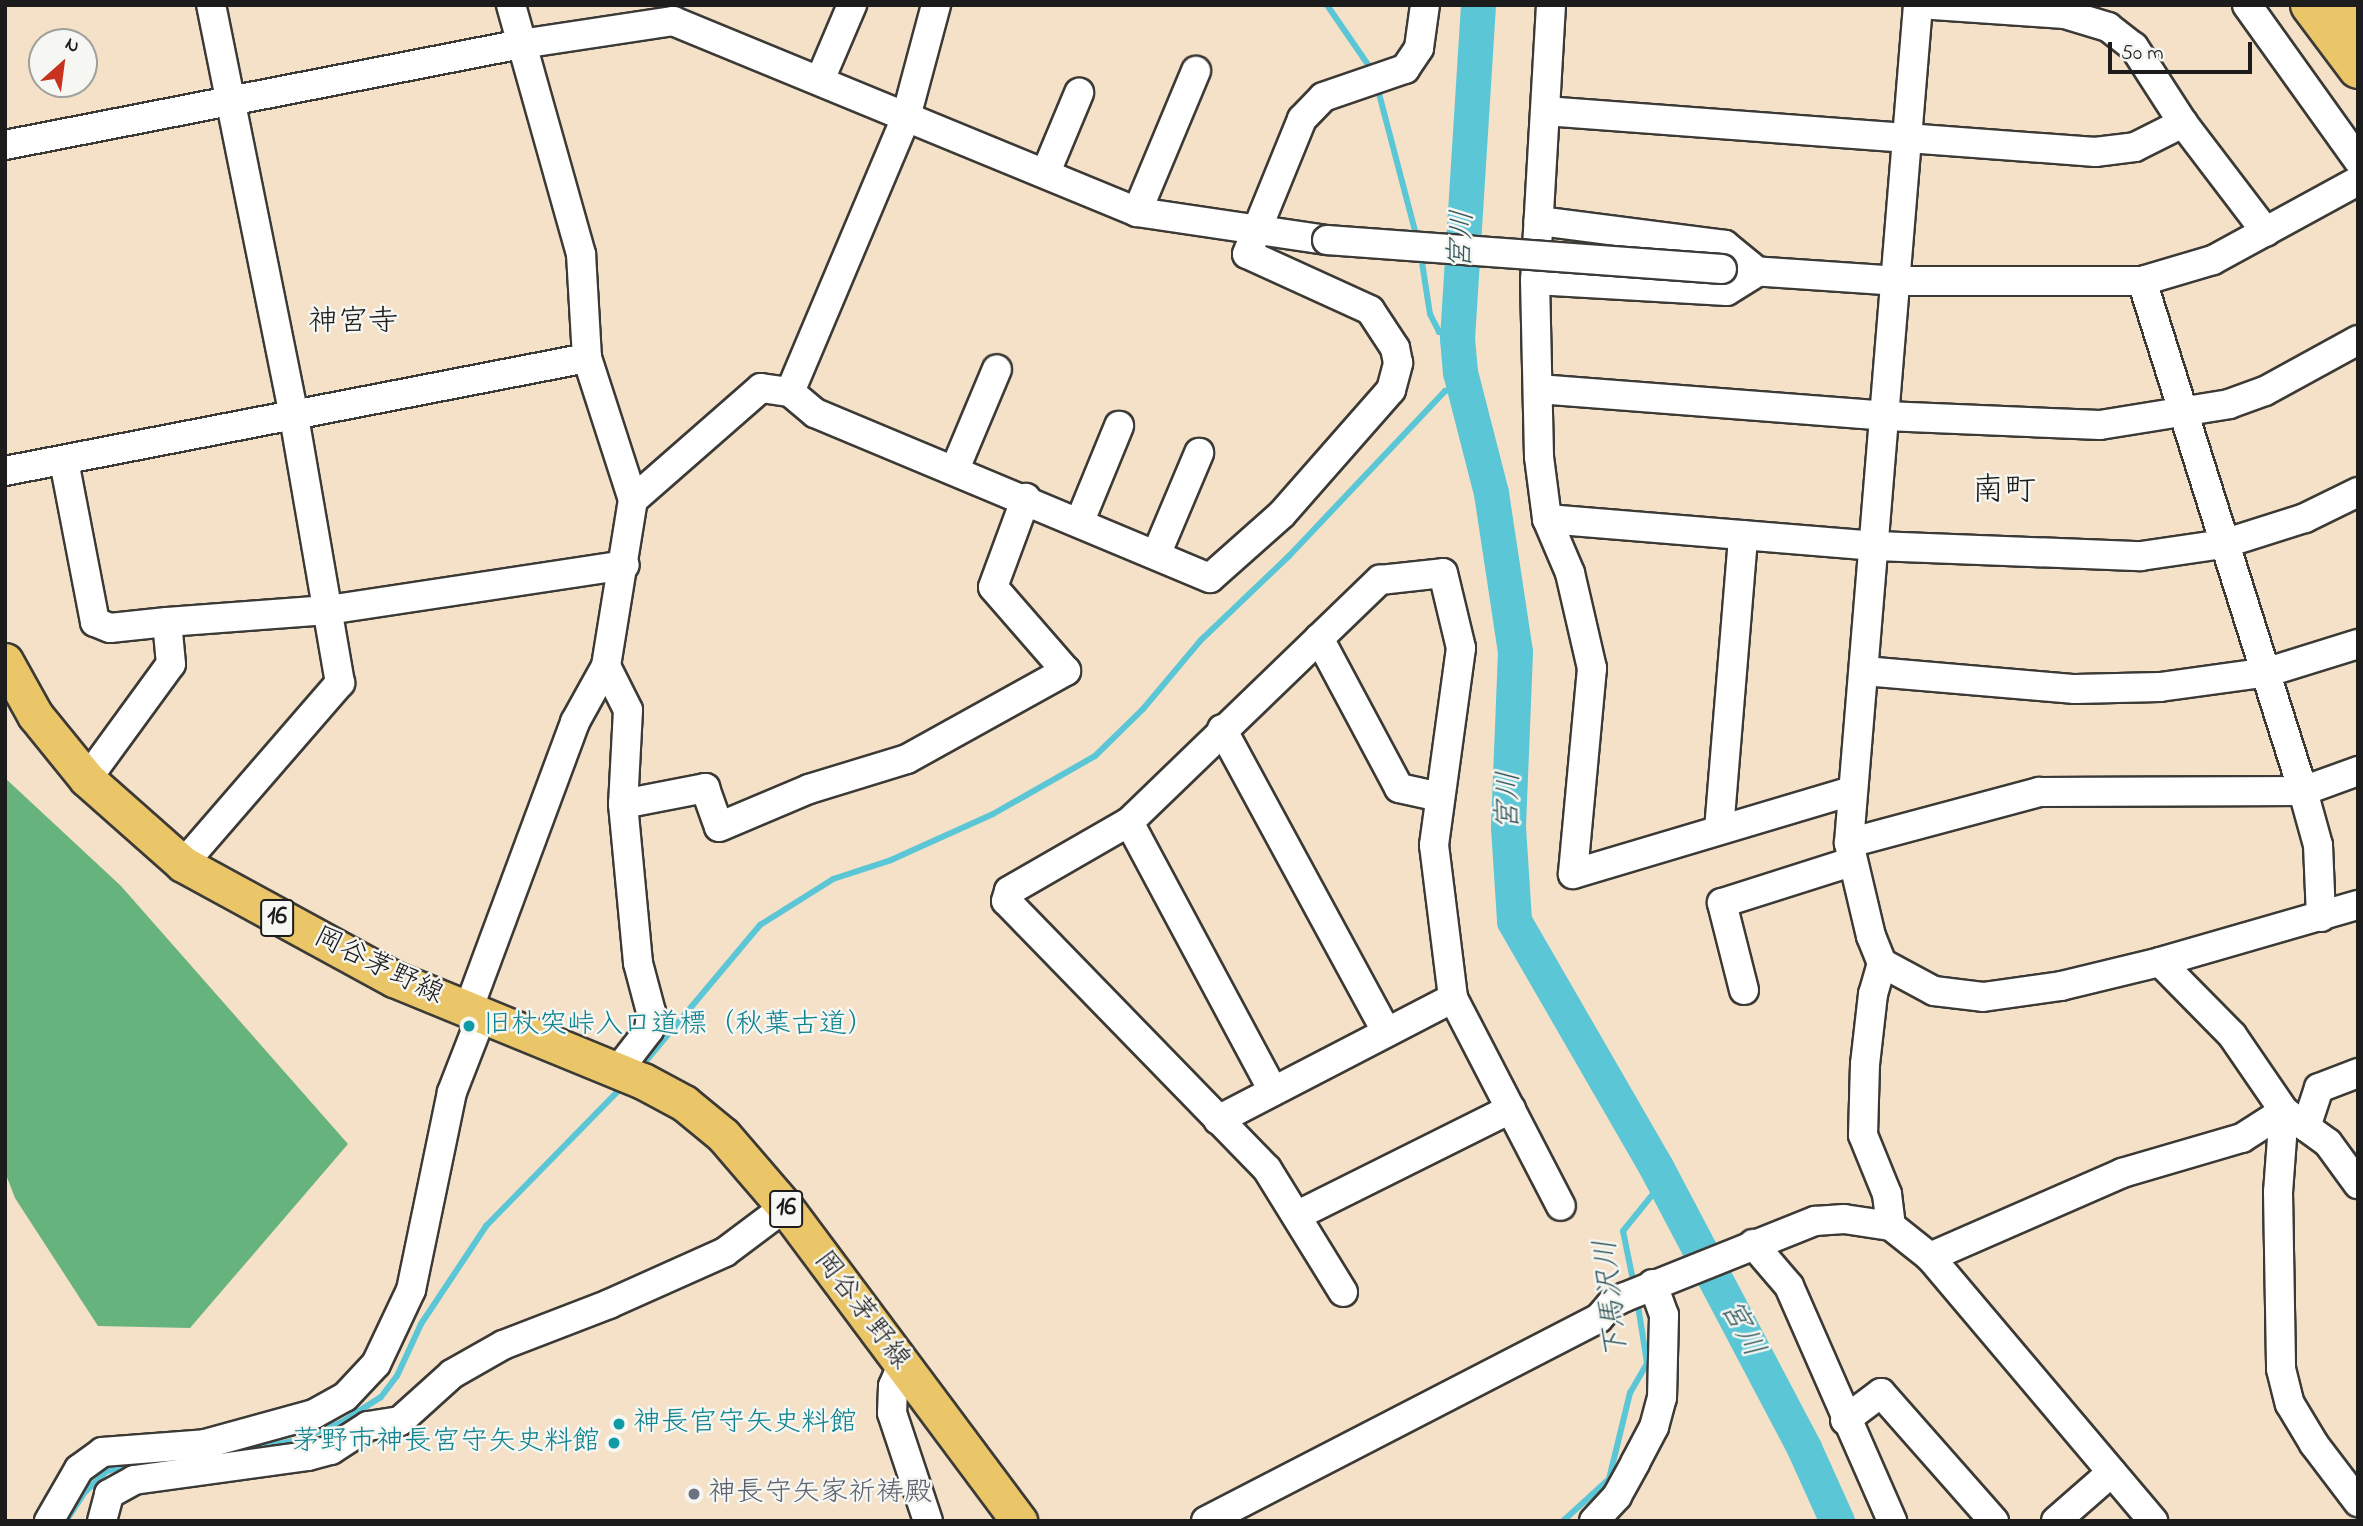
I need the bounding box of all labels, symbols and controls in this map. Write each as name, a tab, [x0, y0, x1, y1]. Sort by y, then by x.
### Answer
north arrow	[28, 28, 98, 98]
scale bar	[2111, 28, 2254, 72]
text: N	[60, 31, 84, 61]
text: 50 m	[2121, 39, 2164, 69]
water label: 宮川	[1443, 209, 1483, 271]
district label: 神宮寺	[308, 305, 398, 341]
district label: 南町	[1972, 473, 2036, 511]
water label: 宮川	[1491, 771, 1529, 831]
road number: 16	[260, 896, 294, 940]
street label: 岡谷茅野線	[308, 921, 448, 1013]
place label: 旧杖突峠入口道標（秋葉古道）	[483, 1009, 875, 1043]
marker: 旧杖突峠入口道標（秋葉古道）	[461, 1018, 477, 1034]
road number: 16	[768, 1186, 804, 1232]
water label: 下馬沢川	[1589, 1237, 1637, 1361]
street label: 岡谷茅野線	[805, 1245, 917, 1377]
water label: 宮川	[1711, 1294, 1771, 1364]
place label: 神長官守矢史料館	[633, 1407, 857, 1441]
marker: 神長官守矢史料館	[611, 1416, 627, 1432]
place label: 茅野市神長宮守矢史料館	[292, 1426, 600, 1460]
marker: 茅野市神長宮守矢史料館	[606, 1435, 622, 1451]
place label: 神長守矢家祈祷殿	[708, 1477, 932, 1511]
marker: 神長守矢家祈祷殿	[686, 1486, 702, 1502]

